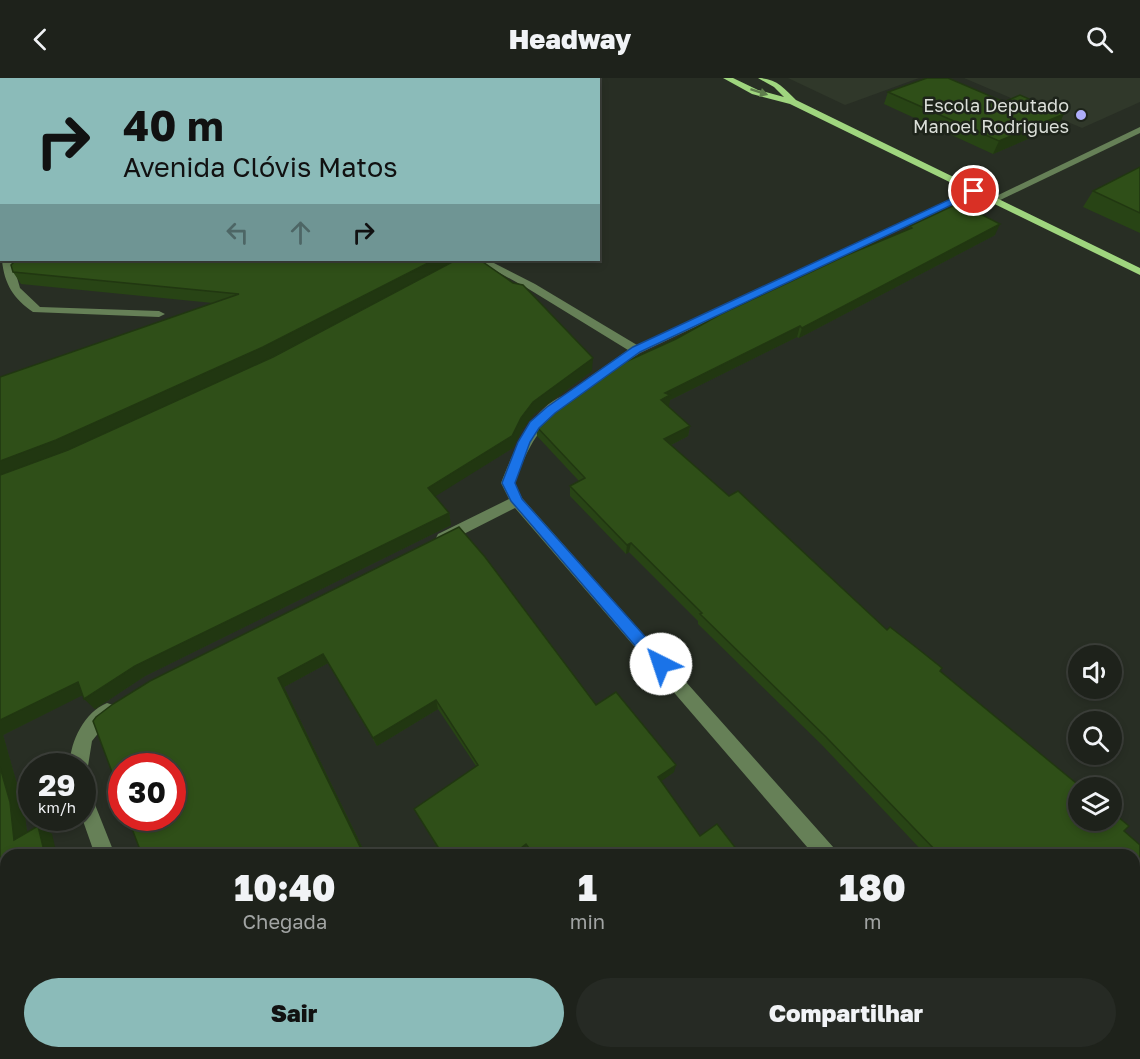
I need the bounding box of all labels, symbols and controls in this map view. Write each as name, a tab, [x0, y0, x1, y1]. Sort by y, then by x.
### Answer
icon: back	[24, 23, 57, 56]
text: Headway	[509, 23, 631, 55]
icon: search	[1083, 23, 1116, 56]
one-way arrow	[750, 88, 768, 98]
place label: Escola Deputado Manoel Rodrigues	[913, 94, 1069, 137]
text: 40 m	[123, 100, 224, 150]
icon: right	[24, 102, 102, 180]
marker: Escola Deputado Manoel Rodrigues	[1074, 108, 1088, 122]
text: Avenida Clóvis Matos	[123, 151, 397, 183]
pin	[948, 165, 999, 216]
icon: arrive	[957, 174, 990, 207]
icon: left	[221, 216, 254, 249]
icon: ahead	[284, 216, 317, 249]
icon: right	[347, 216, 380, 249]
position arrow	[629, 632, 693, 696]
map controls	[1068, 645, 1122, 831]
button: sound	[1068, 645, 1122, 699]
button: search	[1068, 711, 1122, 765]
speed limit sign: 30	[108, 753, 186, 831]
text: 29	[38, 767, 76, 803]
button: layers	[1068, 777, 1122, 831]
text: km/h	[38, 798, 76, 816]
text: 10:40	[234, 866, 336, 909]
text: 1	[578, 866, 597, 909]
text: 180	[839, 866, 906, 909]
text: Chegada	[243, 909, 327, 933]
text: min	[570, 909, 605, 933]
text: m	[864, 909, 881, 933]
button: Sair	[24, 978, 564, 1047]
button: Compartilhar	[576, 978, 1116, 1047]

